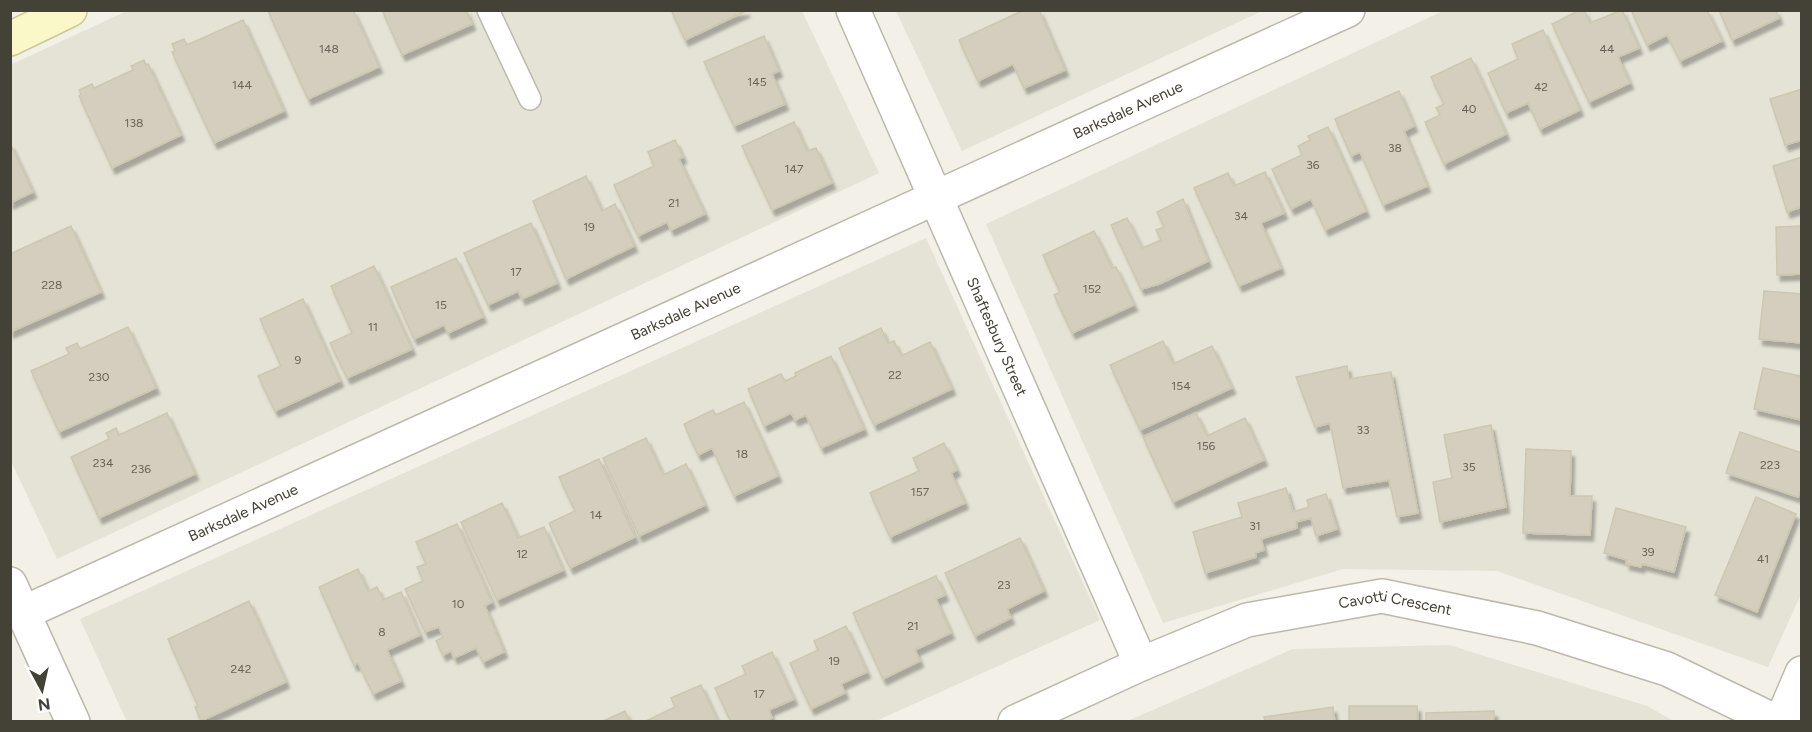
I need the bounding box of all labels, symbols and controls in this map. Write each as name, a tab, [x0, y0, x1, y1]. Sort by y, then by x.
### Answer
house number: 148	[319, 42, 339, 56]
house number: 44	[1600, 42, 1615, 56]
house number: 145	[747, 75, 767, 89]
street label: Barksdale Avenue	[1070, 77, 1186, 143]
house number: 144	[232, 78, 252, 92]
house number: 42	[1534, 80, 1548, 94]
house number: 40	[1461, 102, 1477, 116]
house number: 138	[125, 116, 143, 130]
house number: 38	[1388, 141, 1402, 155]
house number: 36	[1306, 158, 1320, 172]
house number: 147	[785, 162, 804, 176]
house number: 21	[668, 196, 680, 210]
house number: 34	[1234, 209, 1249, 223]
house number: 19	[583, 220, 595, 234]
house number: 17	[510, 265, 522, 279]
street label: Shaftesbury Street	[963, 275, 1031, 399]
house number: 228	[42, 278, 62, 292]
street label: Barksdale Avenue	[628, 279, 743, 344]
house number: 152	[1083, 282, 1101, 296]
house number: 15	[435, 298, 447, 312]
house number: 11	[368, 320, 378, 334]
house number: 9	[295, 353, 302, 367]
house number: 22	[888, 368, 902, 382]
house number: 230	[89, 370, 110, 384]
house number: 154	[1171, 379, 1191, 393]
house number: 33	[1356, 423, 1370, 437]
house number: 156	[1197, 439, 1216, 453]
house number: 18	[736, 447, 748, 461]
house number: 234	[93, 456, 114, 470]
house number: 223	[1760, 458, 1780, 472]
house number: 35	[1462, 460, 1476, 474]
house number: 236	[131, 462, 151, 476]
street label: Barksdale Avenue	[186, 480, 301, 546]
house number: 157	[911, 485, 930, 499]
house number: 14	[590, 508, 603, 522]
house number: 31	[1249, 519, 1261, 533]
house number: 39	[1641, 545, 1655, 559]
house number: 12	[516, 547, 528, 561]
house number: 41	[1757, 552, 1769, 566]
house number: 23	[997, 578, 1011, 592]
street label: Cavotti Crescent	[1337, 587, 1453, 619]
house number: 10	[452, 597, 465, 611]
house number: 21	[907, 619, 919, 633]
house number: 8	[378, 625, 386, 639]
house number: 19	[828, 654, 840, 668]
north arrow	[12, 660, 72, 720]
house number: 242	[231, 662, 251, 676]
house number: 17	[753, 687, 765, 701]
text: N	[37, 694, 51, 715]

